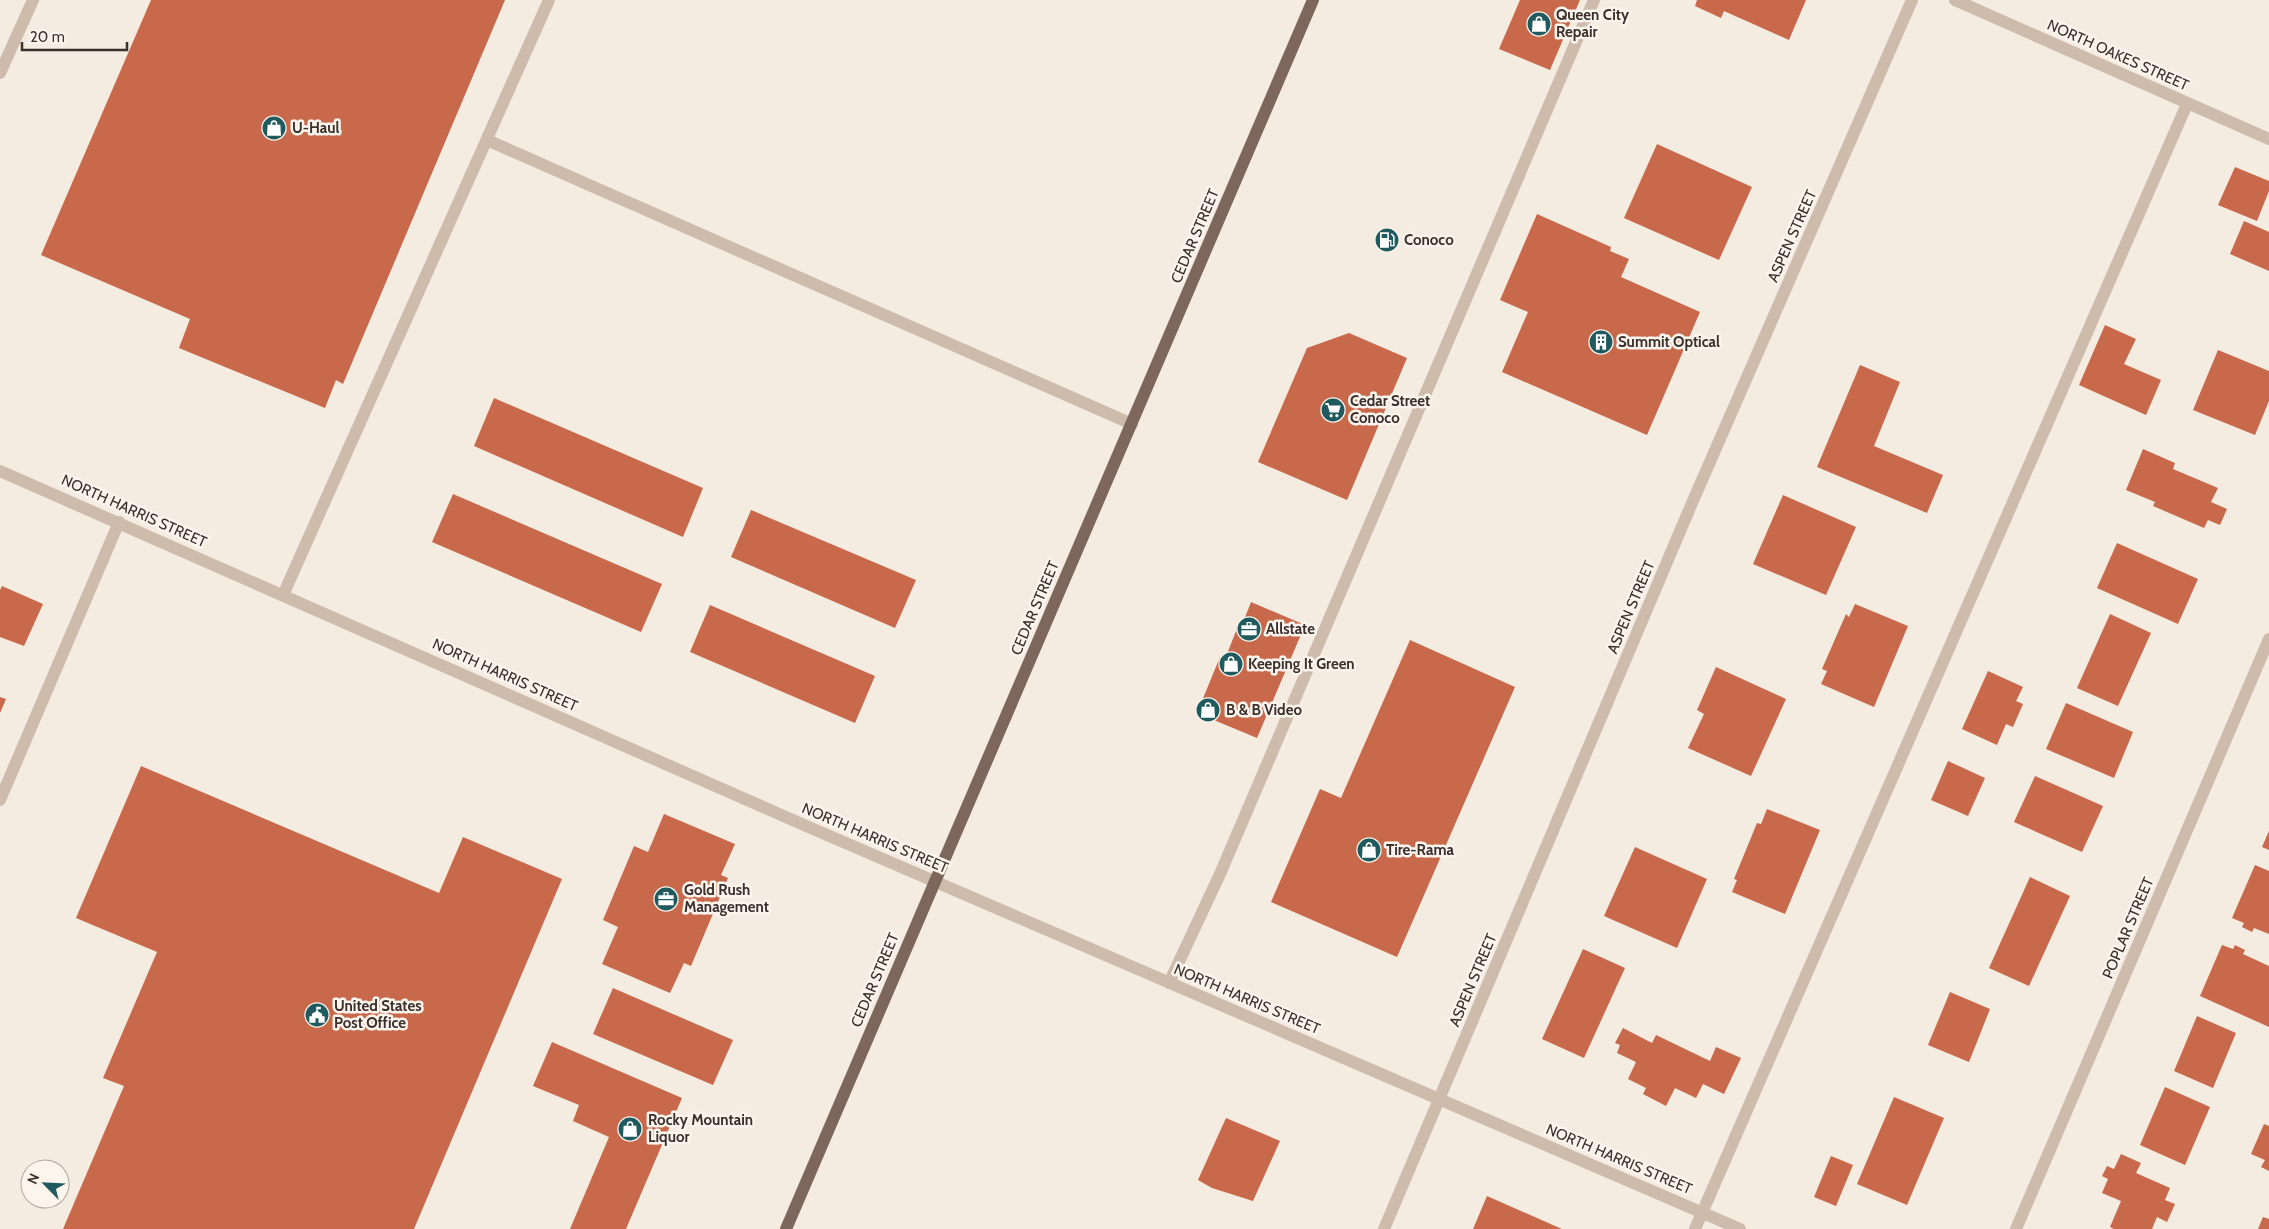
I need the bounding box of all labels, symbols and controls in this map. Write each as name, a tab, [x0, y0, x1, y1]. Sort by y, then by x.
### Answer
place label: Queen City Repair	[1556, 6, 1630, 41]
shop icon: Queen City Repair	[1526, 11, 1552, 37]
street label: NORTH OAKES STREET	[2044, 16, 2192, 94]
scale bar	[22, 20, 128, 52]
text: 20 m	[30, 28, 65, 46]
shop icon: U-Haul	[261, 115, 287, 141]
place label: U-Haul	[292, 119, 340, 137]
street label: CEDAR STREET	[1167, 186, 1223, 286]
street label: ASPEN STREET	[1764, 187, 1820, 285]
fuel station icon: Conoco	[1374, 227, 1400, 253]
place label: Conoco	[1404, 231, 1454, 249]
building icon: Summit Optical	[1588, 329, 1614, 355]
place label: Summit Optical	[1618, 333, 1720, 351]
place label: Cedar Street Conoco	[1350, 392, 1430, 427]
supermarket icon: Cedar Street Conoco	[1320, 397, 1346, 423]
street label: NORTH HARRIS STREET	[59, 471, 209, 551]
street label: CEDAR STREET	[1007, 558, 1063, 658]
street label: ASPEN STREET	[1603, 558, 1659, 656]
office icon: Allstate	[1236, 616, 1262, 642]
place label: Allstate	[1266, 620, 1315, 638]
street label: NORTH HARRIS STREET	[430, 635, 580, 715]
shop icon: Keeping It Green	[1218, 651, 1244, 677]
place label: Keeping It Green	[1248, 655, 1355, 673]
shop icon: B & B Video	[1195, 697, 1221, 723]
place label: B & B Video	[1226, 701, 1302, 719]
street label: NORTH HARRIS STREET	[799, 799, 951, 877]
shop icon: Tire-Rama	[1356, 837, 1382, 863]
place label: Tire-Rama	[1386, 841, 1454, 859]
street label: POPLAR STREET	[2099, 875, 2157, 981]
place label: Gold Rush Management	[684, 881, 769, 916]
office icon: Gold Rush Management	[653, 886, 679, 912]
street label: CEDAR STREET	[847, 930, 903, 1030]
street label: ASPEN STREET	[1445, 931, 1501, 1029]
street label: NORTH HARRIS STREET	[1171, 960, 1323, 1038]
place label: United States Post Office	[334, 997, 422, 1032]
public building icon: United States Post Office	[304, 1002, 330, 1028]
place label: Rocky Mountain Liquor	[648, 1111, 753, 1146]
shop icon: Rocky Mountain Liquor	[617, 1116, 643, 1142]
street label: NORTH HARRIS STREET	[1543, 1120, 1695, 1198]
north arrow	[20, 1159, 70, 1209]
text: N	[23, 1171, 43, 1187]

